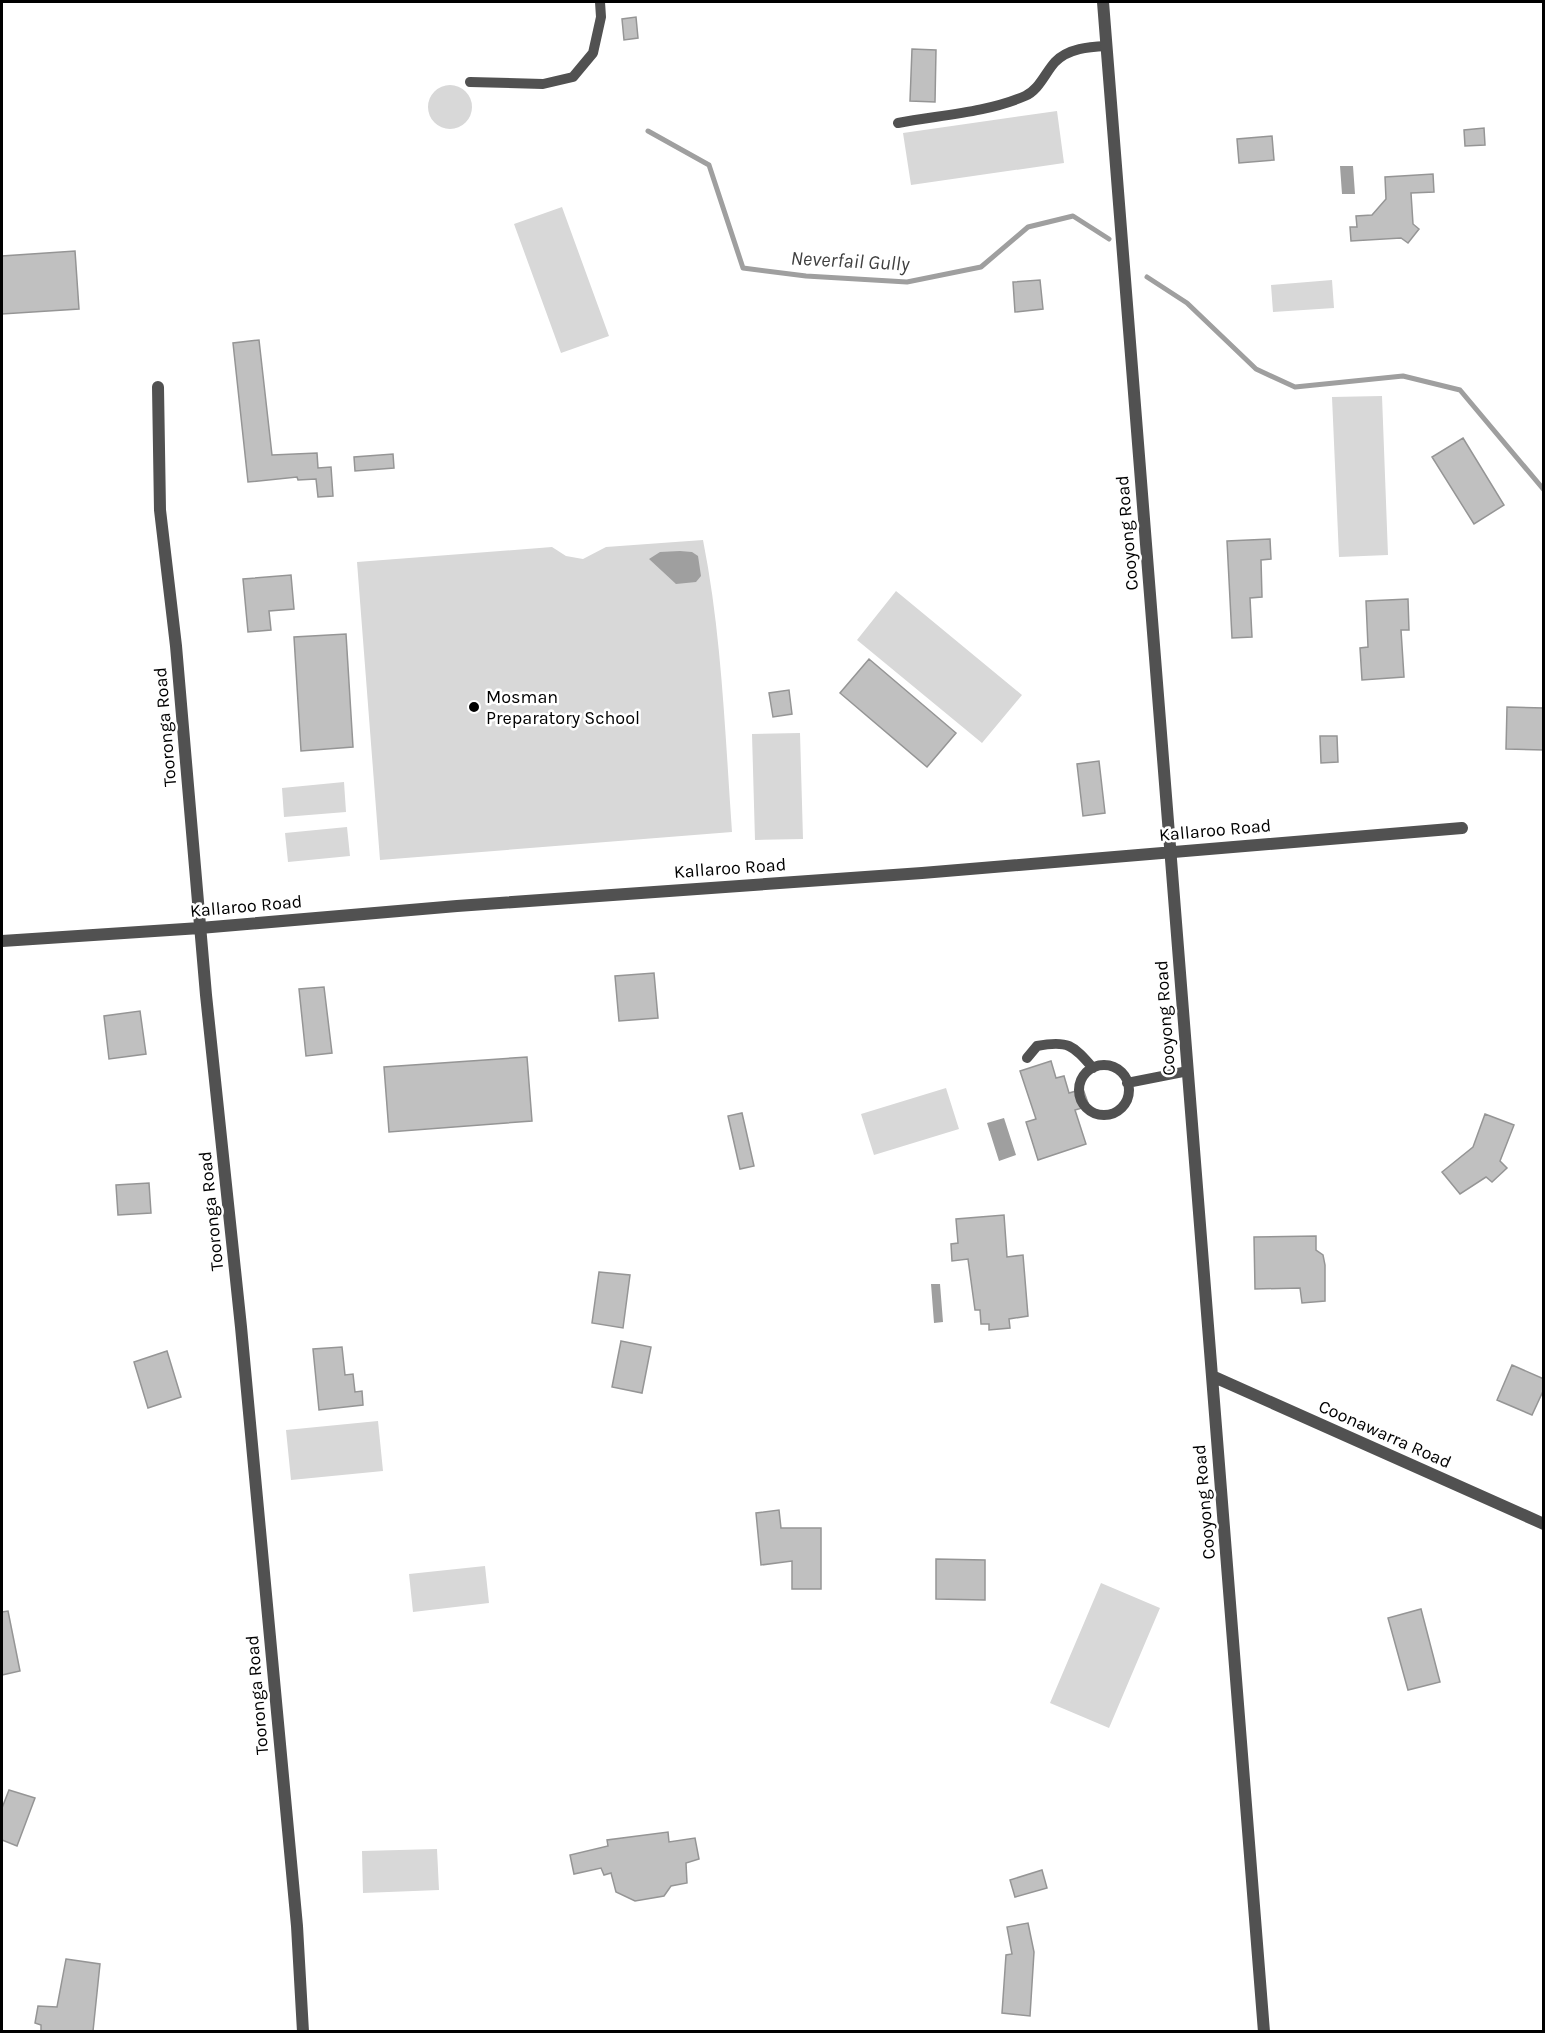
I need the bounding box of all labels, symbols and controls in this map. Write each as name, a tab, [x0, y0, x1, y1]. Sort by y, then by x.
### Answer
water label: Neverfail Gully	[790, 246, 911, 276]
street label: Cooyong Road	[1111, 474, 1143, 592]
street label: Tooronga Road	[149, 666, 181, 788]
place label: Mosman Preparatory School	[486, 686, 640, 729]
marker: Mosman Preparatory School	[467, 700, 481, 714]
street label: Kallaroo Road	[1158, 814, 1272, 846]
street label: Kallaroo Road	[673, 853, 787, 883]
street label: Kallaroo Road	[189, 890, 303, 922]
street label: Cooyong Road	[1150, 960, 1180, 1076]
street label: Tooronga Road	[194, 1150, 228, 1272]
street label: Coonawarra Road	[1315, 1395, 1455, 1473]
street label: Cooyong Road	[1188, 1443, 1220, 1561]
street label: Tooronga Road	[241, 1634, 273, 1756]

